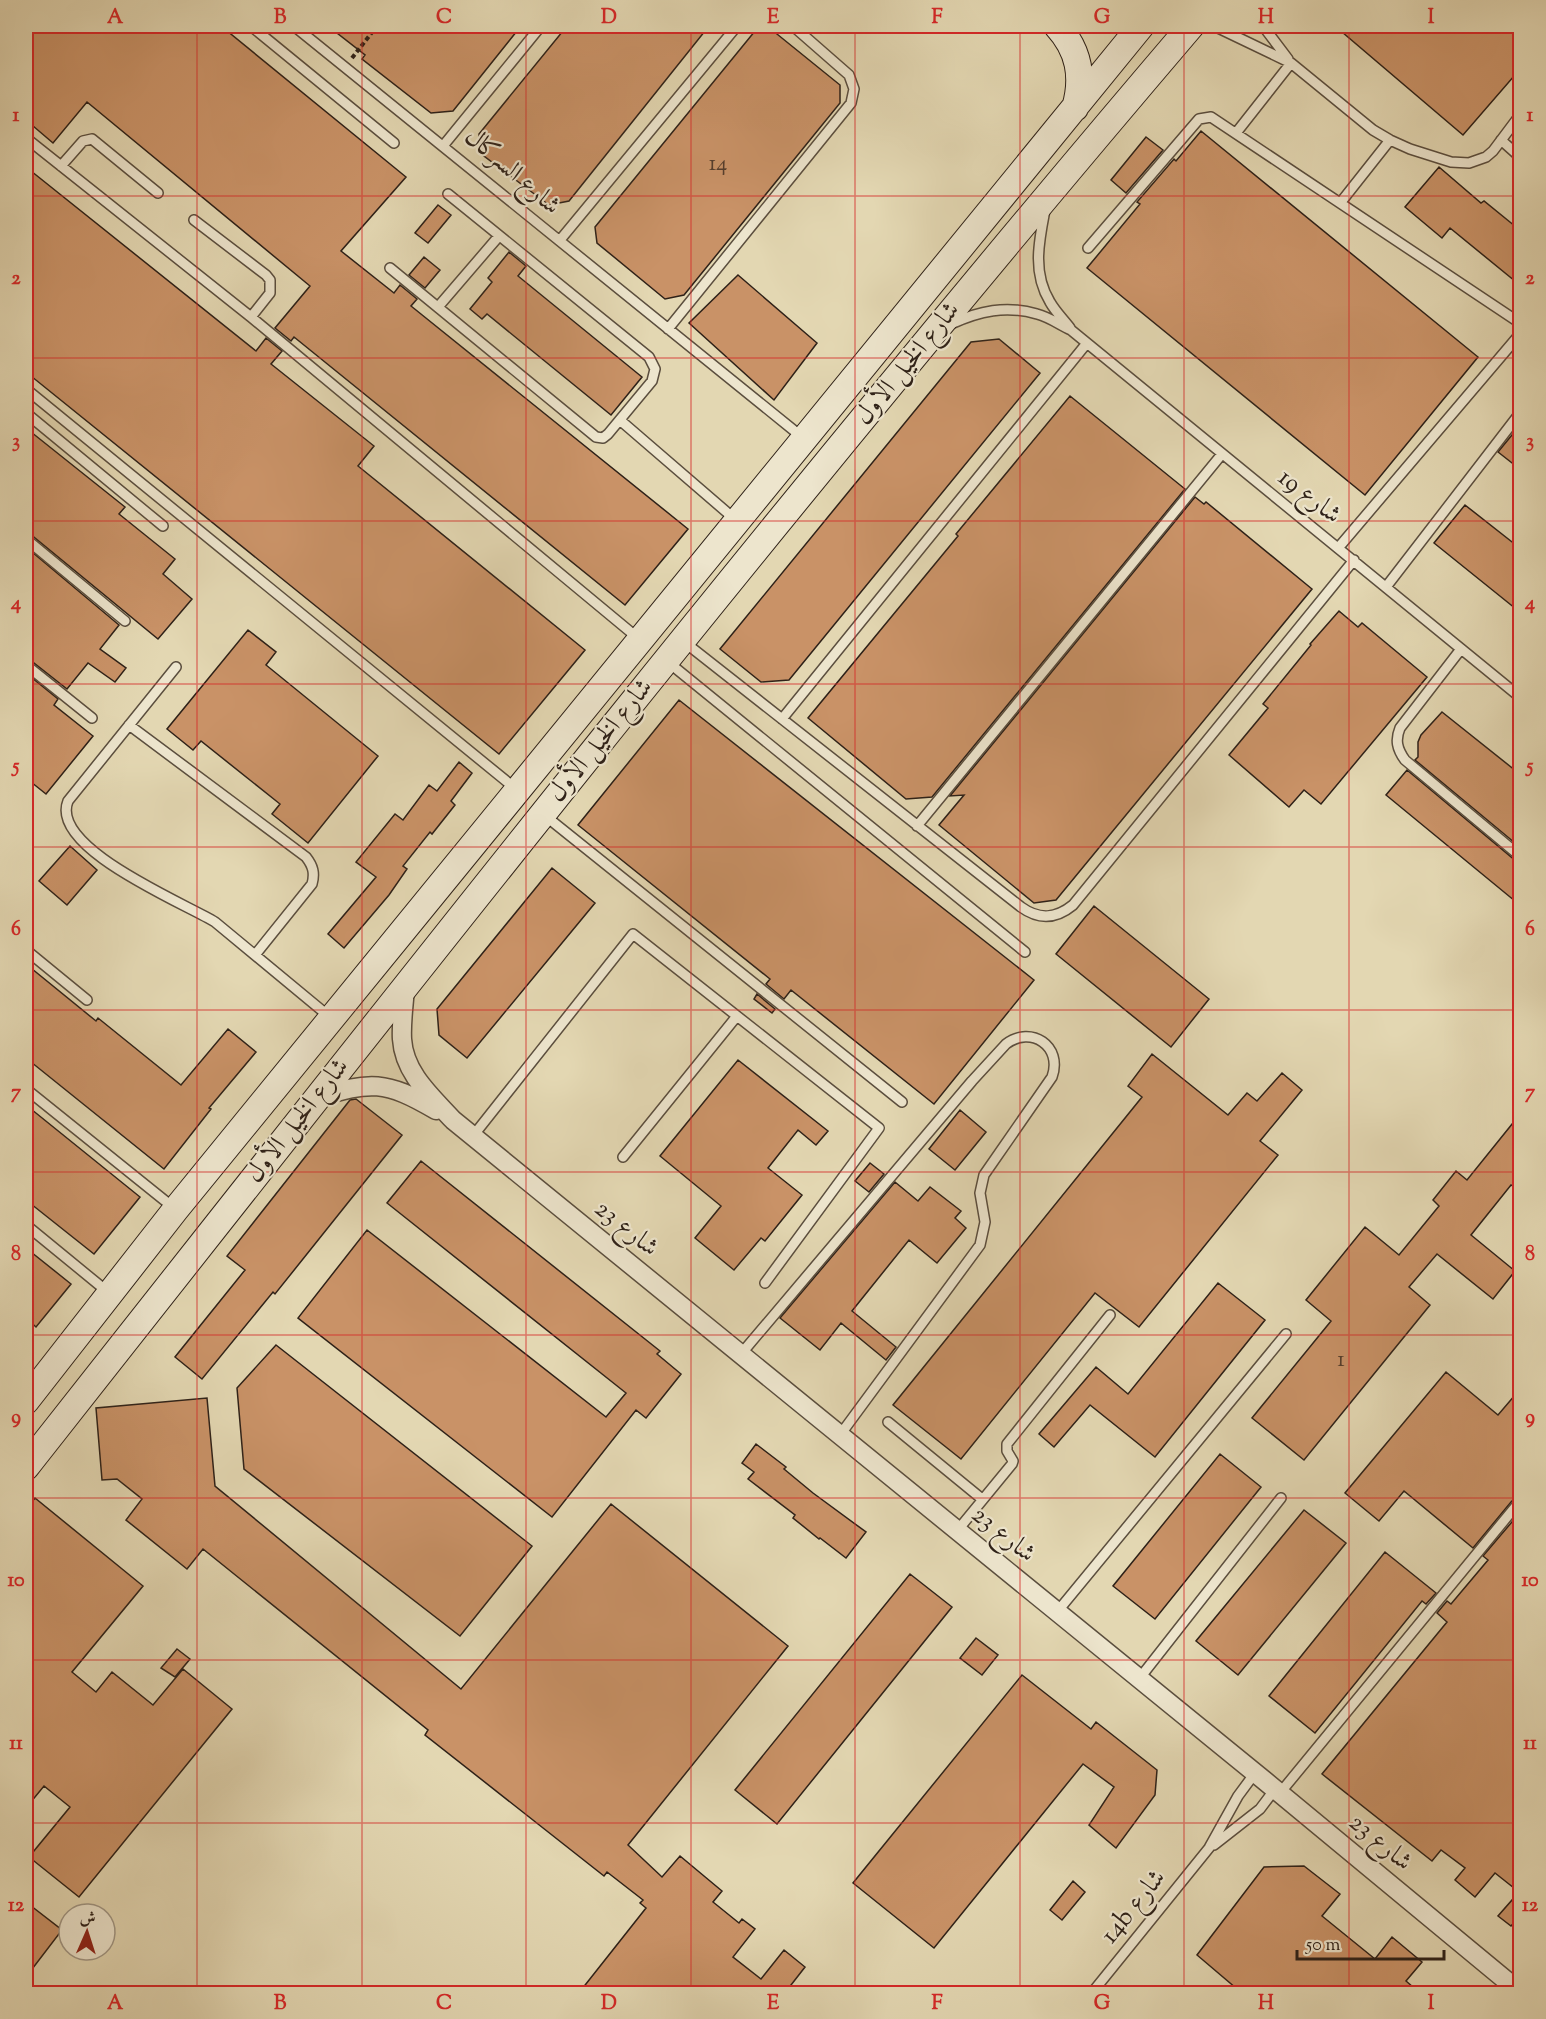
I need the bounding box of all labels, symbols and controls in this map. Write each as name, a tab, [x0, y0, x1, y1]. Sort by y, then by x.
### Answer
text: A	[107, 4, 124, 33]
text: B	[274, 4, 287, 33]
text: C	[436, 4, 452, 33]
text: D	[601, 4, 617, 33]
text: E	[767, 4, 780, 33]
text: F	[931, 4, 943, 33]
text: G	[1094, 4, 1111, 33]
text: H	[1258, 4, 1274, 33]
text: I	[1428, 4, 1435, 33]
text: 1	[13, 102, 20, 131]
text: 1	[1527, 102, 1534, 131]
street label: شارع السركال	[455, 120, 568, 225]
house number: 14	[709, 149, 727, 181]
text: 2	[11, 265, 21, 294]
text: 2	[1525, 265, 1535, 294]
street label: شارع الخيل الأول	[845, 293, 970, 434]
text: 3	[12, 428, 20, 457]
text: 3	[1526, 428, 1534, 457]
street label: شارع 19	[1269, 460, 1349, 535]
text: 4	[10, 590, 21, 619]
text: 4	[1524, 590, 1535, 619]
street label: شارع الخيل الأول	[538, 670, 663, 811]
text: 5	[11, 753, 20, 782]
text: 5	[1525, 753, 1534, 782]
text: 6	[11, 916, 21, 945]
text: 6	[1525, 916, 1535, 945]
street label: شارع الخيل الأول	[236, 1049, 359, 1192]
text: 7	[11, 1079, 22, 1108]
text: 7	[1525, 1079, 1536, 1108]
street label: شارع 23	[585, 1192, 666, 1267]
text: 8	[11, 1241, 21, 1270]
text: 8	[1525, 1241, 1535, 1270]
house number: 1	[1337, 1345, 1345, 1377]
text: 9	[11, 1404, 21, 1433]
text: 9	[1525, 1404, 1535, 1433]
street label: شارع 23	[962, 1498, 1043, 1573]
text: 10	[7, 1567, 25, 1596]
text: 10	[1521, 1567, 1539, 1596]
text: 11	[9, 1730, 23, 1759]
text: 11	[1523, 1730, 1537, 1759]
street label: شارع 23	[1339, 1805, 1420, 1882]
street label: 14b شارع	[1092, 1862, 1176, 1953]
text: 12	[8, 1892, 25, 1921]
text: 12	[1522, 1892, 1539, 1921]
north arrow	[57, 1902, 117, 1962]
text: ش	[79, 1908, 96, 1931]
scale bar	[1297, 1923, 1444, 1961]
text: 50 m	[1305, 1933, 1341, 1959]
text: A	[107, 1990, 124, 2019]
text: B	[274, 1990, 287, 2019]
text: C	[436, 1990, 452, 2019]
text: D	[601, 1990, 617, 2019]
text: E	[767, 1990, 780, 2019]
text: F	[931, 1990, 943, 2019]
text: G	[1094, 1990, 1111, 2019]
text: H	[1258, 1990, 1274, 2019]
text: I	[1428, 1990, 1435, 2019]

